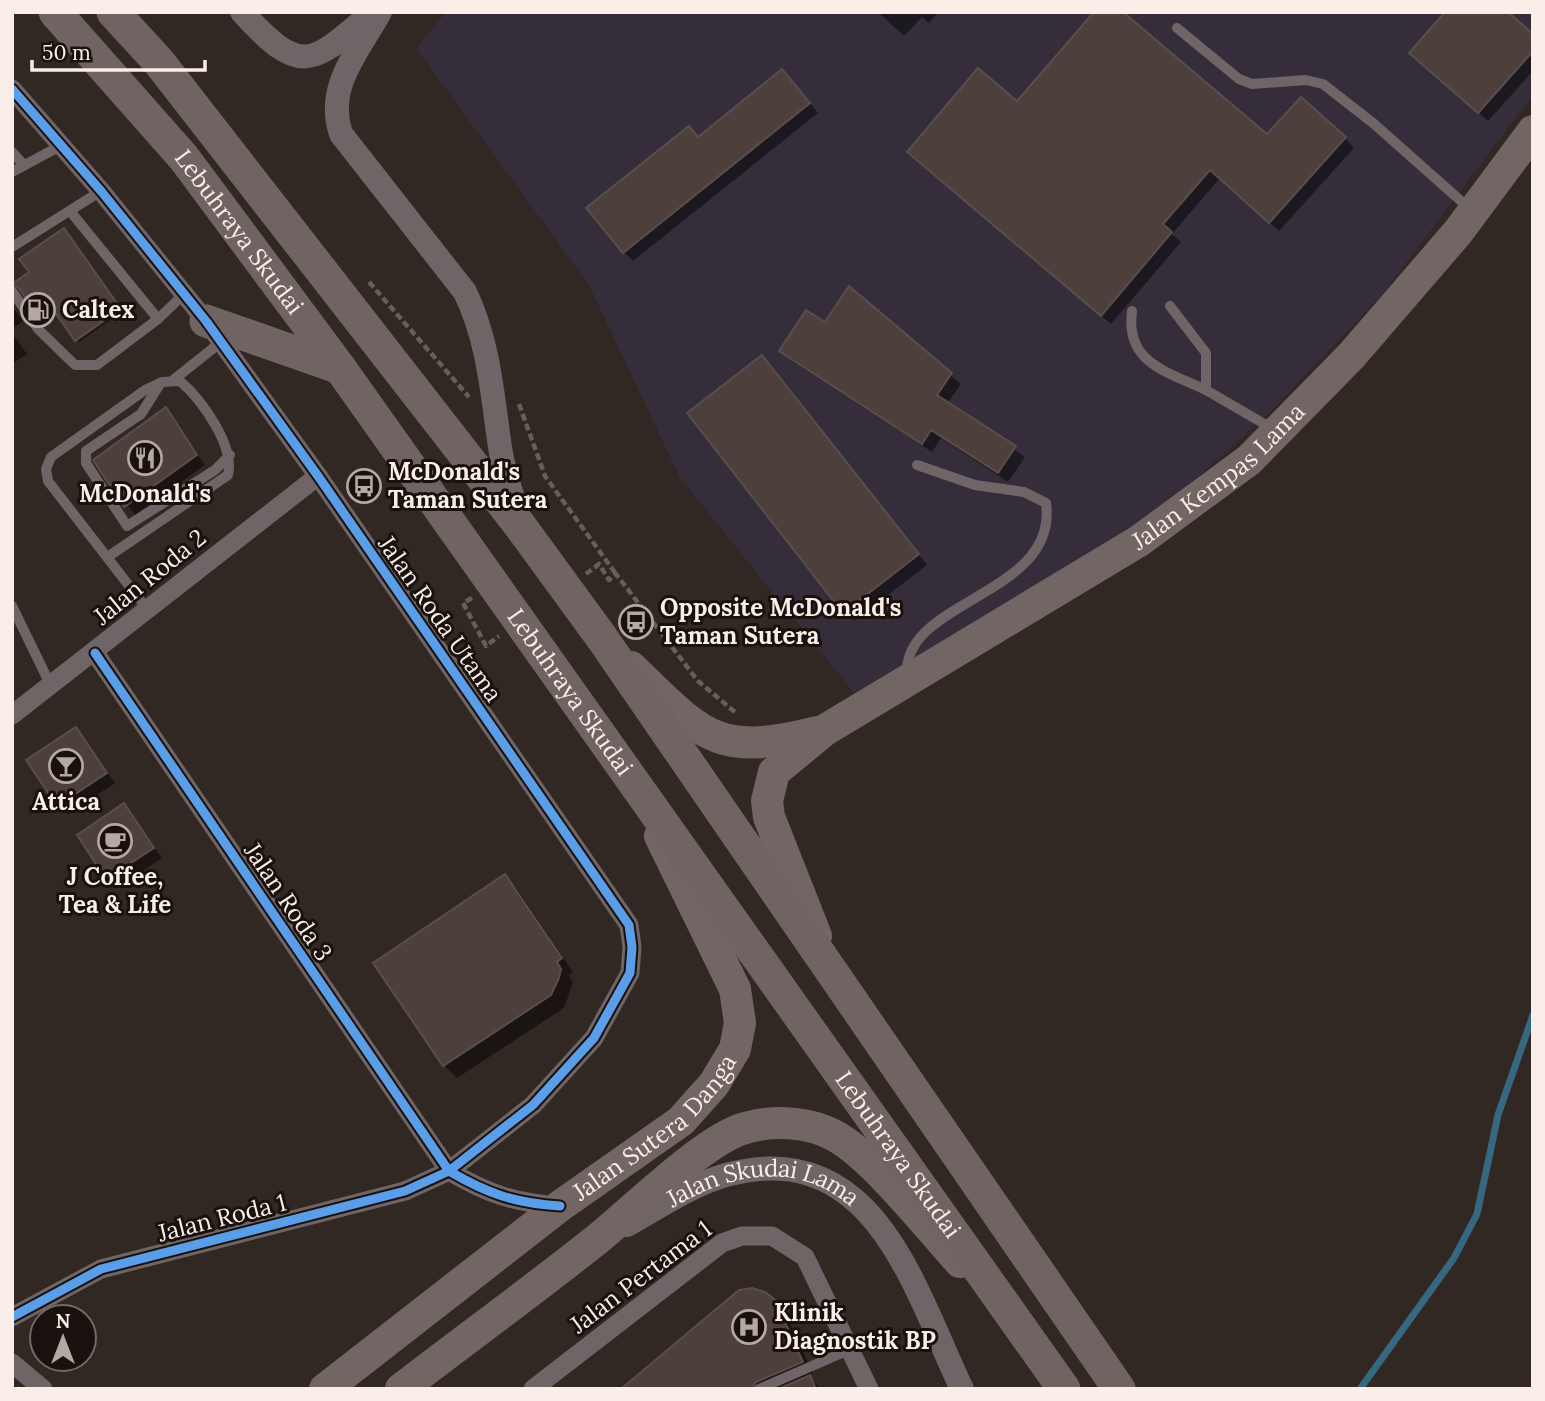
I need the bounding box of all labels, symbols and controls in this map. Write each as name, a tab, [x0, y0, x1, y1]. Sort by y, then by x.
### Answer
scale bar	[32, 28, 205, 72]
text: 50 m	[42, 39, 91, 66]
street label: Lebuhraya Skudai	[168, 143, 311, 320]
fuel station icon: Caltex	[19, 291, 57, 329]
place label: Caltex	[62, 294, 134, 325]
street label: Jalan Kempas Lama	[1125, 396, 1312, 557]
restaurant icon: McDonald's	[126, 439, 164, 477]
place label: McDonald's Taman Sutera	[388, 456, 548, 515]
bus stop icon: McDonald's Taman Sutera	[345, 467, 383, 505]
place label: McDonald's	[79, 478, 211, 509]
street label: Jalan Roda 2	[86, 522, 212, 632]
street label: Jalan Roda Utama	[371, 529, 509, 708]
place label: Opposite McDonald's Taman Sutera	[660, 592, 902, 651]
street label: Lebuhraya Skudai	[501, 602, 640, 782]
bus stop icon: Opposite McDonald's Taman Sutera	[617, 603, 655, 641]
bar icon: Attica	[47, 747, 85, 785]
place label: Attica	[32, 786, 101, 817]
cafe icon: J Coffee, Tea & Life	[96, 822, 134, 860]
street label: Jalan Roda 3	[237, 836, 339, 967]
place label: J Coffee, Tea & Life	[59, 861, 171, 920]
street label: Jalan Sutera Danga	[566, 1048, 743, 1208]
street label: Lebuhraya Skudai	[829, 1065, 968, 1244]
text: Jalan Skudai Lama	[660, 1152, 866, 1215]
street label: Jalan Roda 1	[153, 1187, 289, 1249]
street label: Jalan Skudai Lama	[661, 1194, 863, 1222]
street label: Jalan Pertama 1	[563, 1213, 718, 1340]
place label: Klinik Diagnostik BP	[774, 1297, 936, 1356]
north arrow	[28, 1303, 98, 1373]
hospital icon: Klinik Diagnostik BP	[730, 1308, 768, 1346]
text: N	[56, 1309, 71, 1333]

